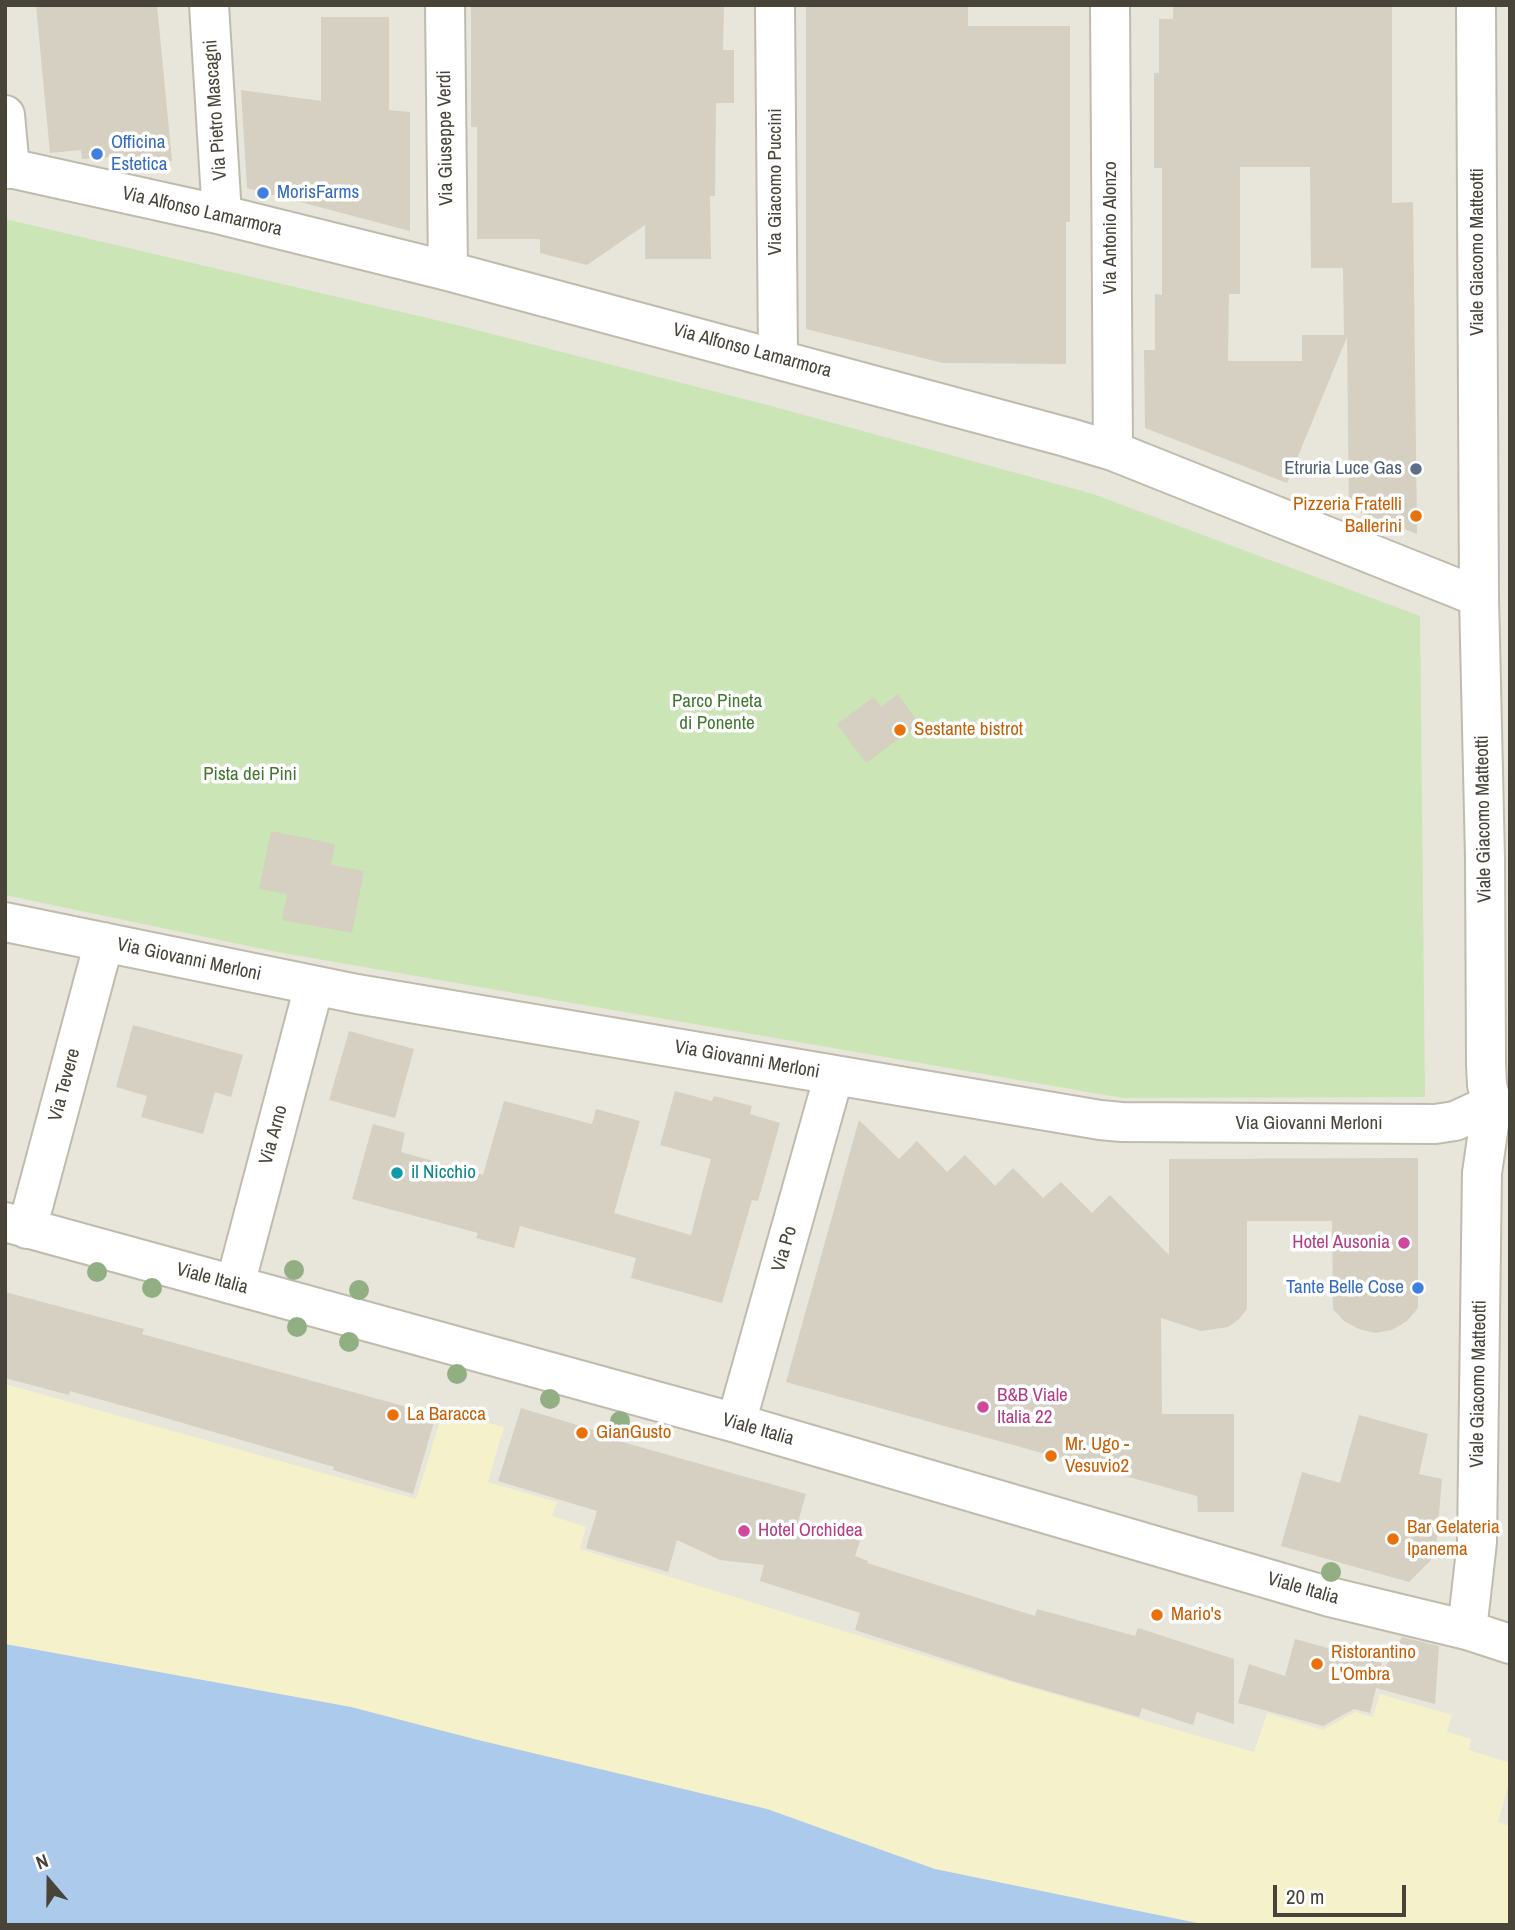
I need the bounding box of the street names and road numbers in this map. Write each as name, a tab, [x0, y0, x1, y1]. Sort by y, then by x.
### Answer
street label: Via Pietro Mascagni	[200, 39, 232, 181]
street label: Via Giuseppe Verdi	[433, 70, 459, 206]
street label: Via Giacomo Puccini	[765, 109, 787, 255]
street label: Via Antonio Alonzo	[1100, 161, 1122, 295]
street label: Viale Giacomo Matteotti	[1467, 168, 1489, 336]
street label: Via Alfonso Lamarmora	[120, 183, 284, 241]
street label: Via Alfonso Lamarmora	[670, 319, 834, 383]
street label: Viale Giacomo Matteotti	[1471, 735, 1497, 903]
street label: Via Giovanni Merloni	[115, 934, 263, 986]
street label: Via Giovanni Merloni	[673, 1036, 821, 1084]
street label: Via Tevere	[44, 1046, 86, 1124]
street label: Via Arno	[255, 1103, 293, 1167]
street label: Via Giovanni Merloni	[1236, 1113, 1382, 1135]
street label: Via Po	[768, 1224, 802, 1274]
street label: Viale Italia	[174, 1258, 250, 1300]
street label: Viale Giacomo Matteotti	[1466, 1300, 1492, 1468]
street label: Viale Italia	[720, 1409, 796, 1451]
street label: Viale Italia	[1265, 1568, 1341, 1610]

